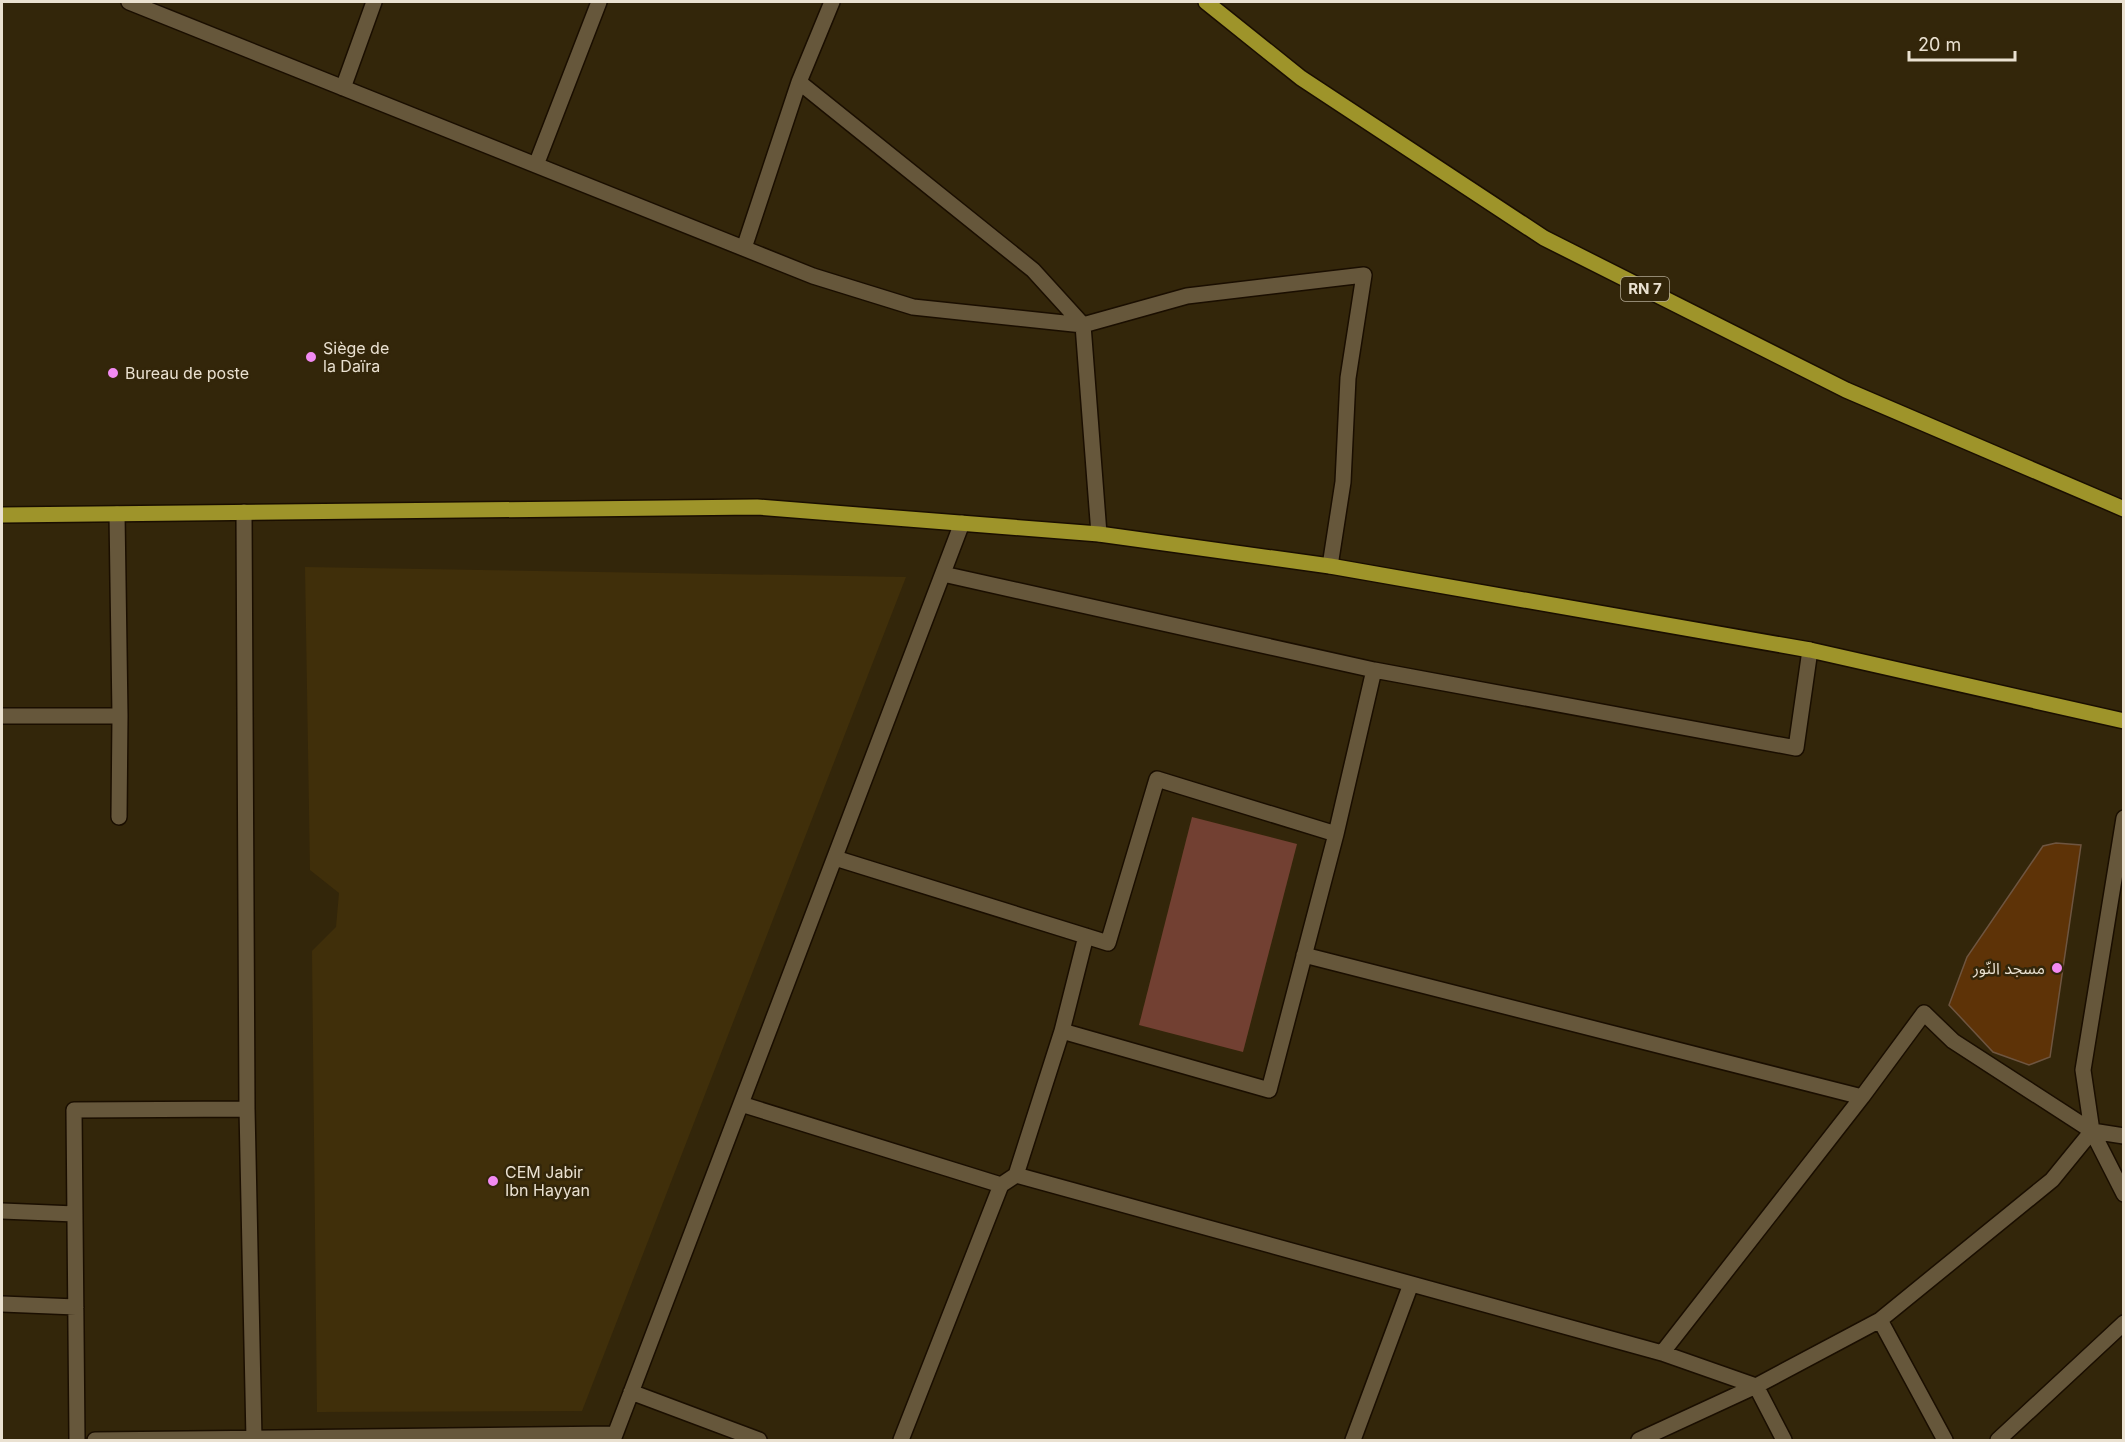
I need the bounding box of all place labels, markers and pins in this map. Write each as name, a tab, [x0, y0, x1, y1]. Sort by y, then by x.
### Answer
place label: Siège de la Daïra	[323, 338, 389, 376]
marker: Siège de la Daïra	[304, 350, 318, 364]
place label: Bureau de poste	[125, 363, 249, 383]
marker: Bureau de poste	[106, 366, 120, 380]
place label: مسجد النّور	[1972, 958, 2045, 978]
marker: مسجد النّور	[2050, 961, 2064, 975]
place label: CEM Jabir Ibn Hayyan	[505, 1162, 590, 1200]
marker: CEM Jabir Ibn Hayyan	[486, 1174, 500, 1188]

